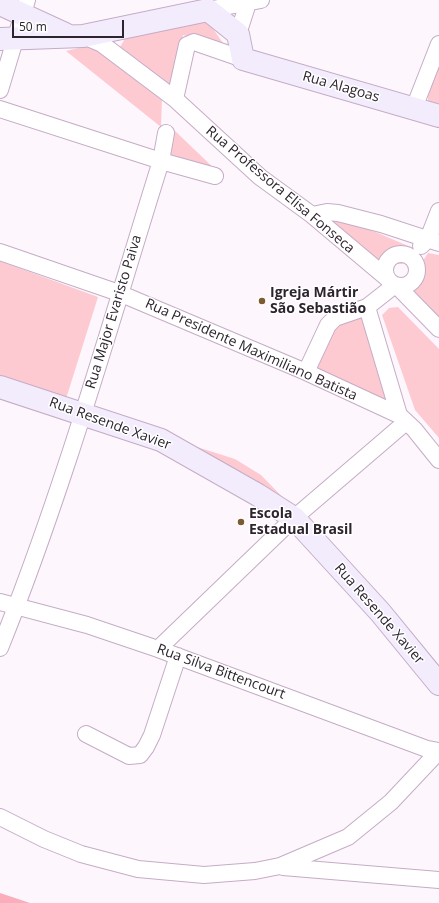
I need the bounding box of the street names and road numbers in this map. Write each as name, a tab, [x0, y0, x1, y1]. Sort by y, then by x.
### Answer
street label: Rua Alagoas	[301, 68, 381, 106]
street label: Rua Professora Elisa Fonseca	[202, 123, 358, 257]
street label: Rua Major Evaristo Paiva	[83, 233, 145, 391]
street label: Rua Presidente Maximiliano Batista	[142, 295, 360, 405]
street label: Rua Resende Xavier	[47, 394, 173, 454]
street label: Rua Resende Xavier	[331, 560, 427, 668]
street label: Rua Silva Bittencourt	[155, 641, 287, 703]

